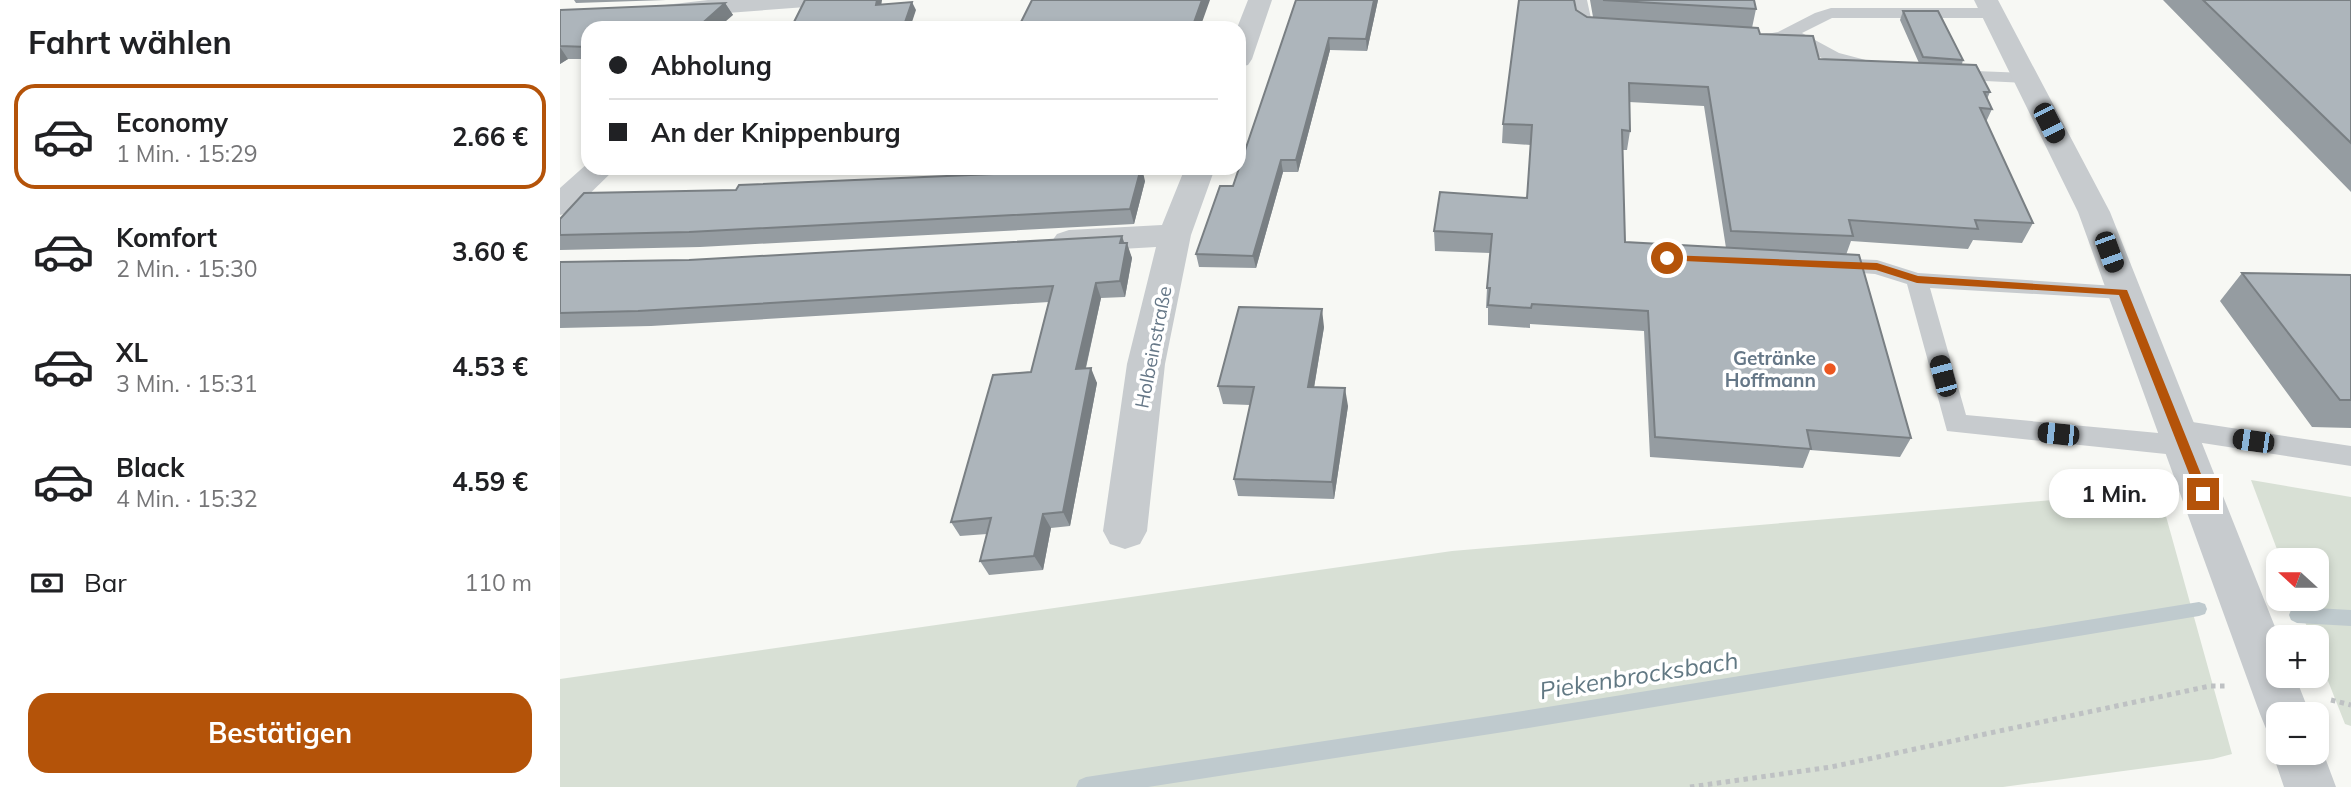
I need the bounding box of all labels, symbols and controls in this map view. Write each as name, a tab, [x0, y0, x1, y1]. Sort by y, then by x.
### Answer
text: Fahrt wählen	[28, 22, 232, 62]
text: Abholung	[651, 49, 772, 82]
car	[2031, 100, 2068, 146]
icon: car	[32, 105, 95, 168]
text: Economy	[116, 106, 228, 139]
text: An der Knippenburg	[651, 116, 901, 149]
text: 2.66 €	[452, 120, 528, 153]
text: 1 Min. · 15:29	[116, 139, 258, 168]
icon: car	[32, 220, 95, 283]
text: Komfort	[116, 221, 217, 254]
car	[2092, 229, 2127, 275]
text: 3.60 €	[452, 235, 528, 268]
route start	[1651, 242, 1683, 274]
text: 2 Min. · 15:30	[116, 254, 258, 283]
street label: Holbeinstraße	[1129, 284, 1177, 410]
icon: car	[32, 335, 95, 398]
text: XL	[116, 336, 148, 369]
place label: Getränke Hoffmann	[1725, 346, 1816, 392]
text: 4.53 €	[452, 350, 528, 383]
car	[1928, 353, 1959, 399]
marker: Getränke Hoffmann	[1822, 361, 1838, 377]
text: 3 Min. · 15:31	[116, 369, 258, 398]
car	[2037, 421, 2080, 447]
car	[2231, 428, 2276, 454]
icon: car	[32, 450, 95, 513]
text: Black	[116, 451, 184, 484]
text: 4.59 €	[452, 465, 528, 498]
callout: 1 Min.	[2049, 470, 2178, 518]
route end	[2187, 478, 2219, 510]
text: 1 Min.	[2081, 479, 2147, 508]
text: 4 Min. · 15:32	[116, 484, 258, 513]
north arrow	[2266, 548, 2329, 611]
map controls	[2266, 548, 2329, 765]
icon: cash	[28, 564, 66, 602]
text: Bar	[84, 566, 127, 599]
text: 110 m	[464, 568, 532, 597]
button: +	[2266, 625, 2329, 688]
water label: Piekenbrocksbach	[1537, 644, 1740, 706]
button: Bestätigen	[28, 693, 532, 773]
button: −	[2266, 702, 2329, 765]

